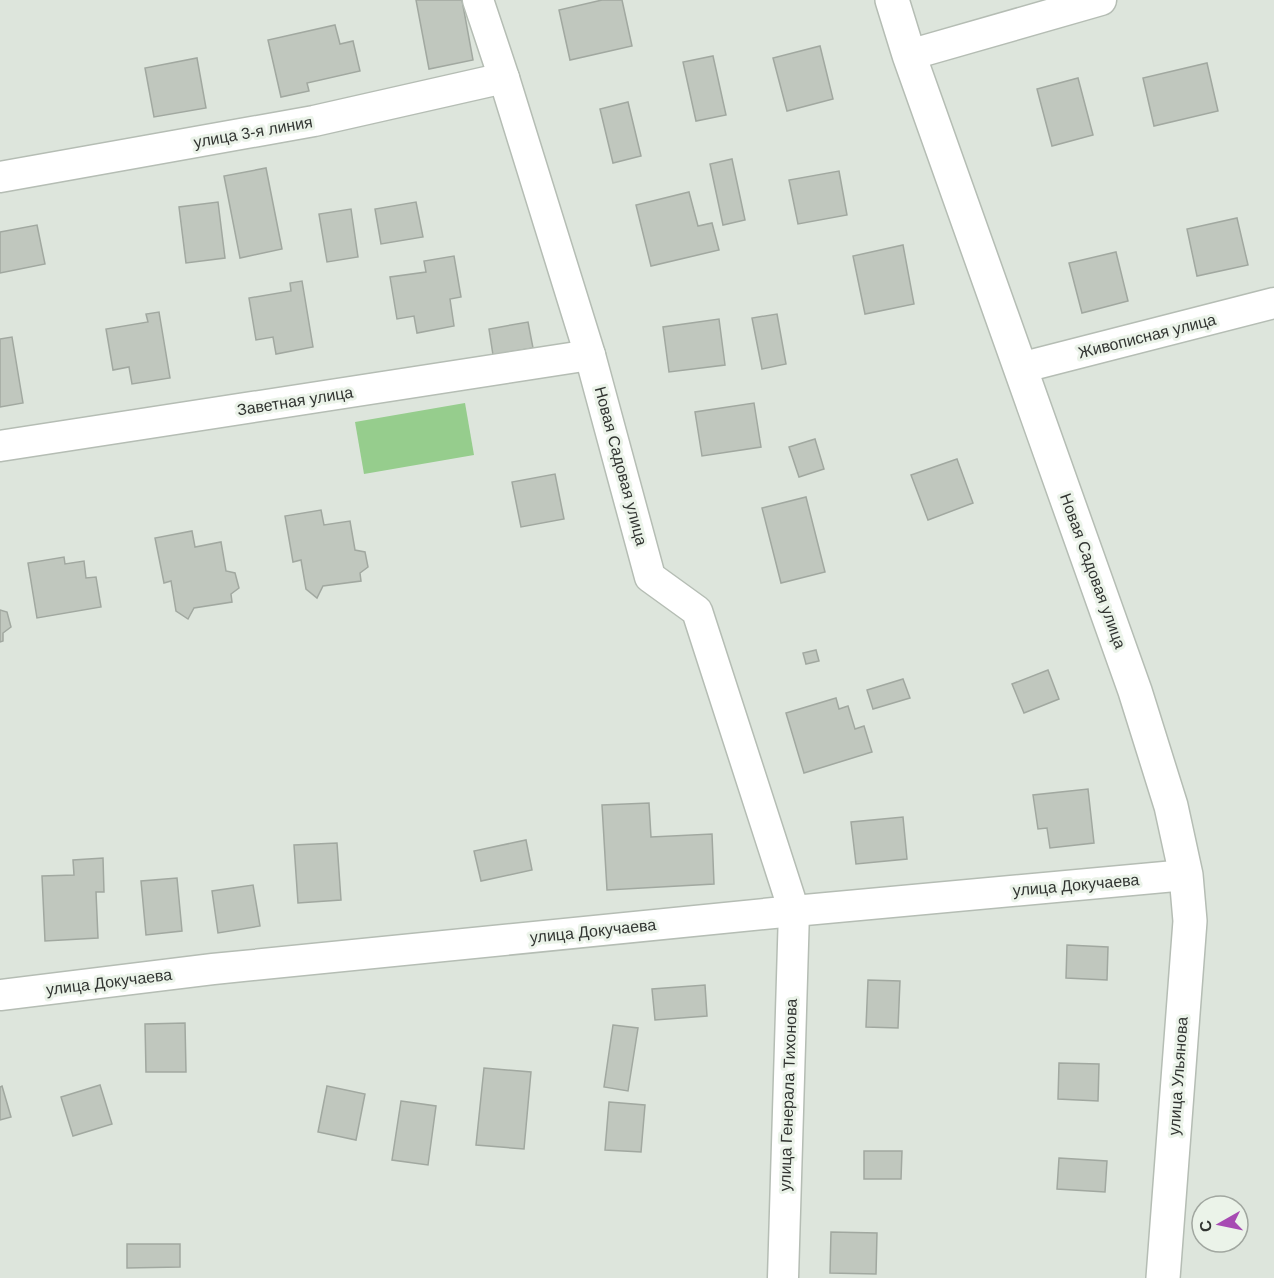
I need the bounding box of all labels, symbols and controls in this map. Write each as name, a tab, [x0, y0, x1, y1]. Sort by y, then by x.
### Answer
street label: улица 3-я линия	[192, 113, 314, 151]
street label: Живописная улица	[1076, 311, 1218, 361]
street label: Заветная улица	[236, 383, 354, 419]
street label: Новая Садовая улица	[592, 385, 650, 547]
street label: Новая Садовая улица	[1057, 491, 1129, 651]
street label: улица Докучаева	[1012, 871, 1140, 899]
street label: улица Докучаева	[529, 916, 657, 946]
street label: улица Докучаева	[45, 966, 173, 998]
street label: улица Генерала Тихонова	[776, 998, 800, 1192]
street label: улица Ульянова	[1165, 1016, 1191, 1136]
north arrow	[1190, 1194, 1250, 1254]
text: С	[1196, 1219, 1215, 1233]

